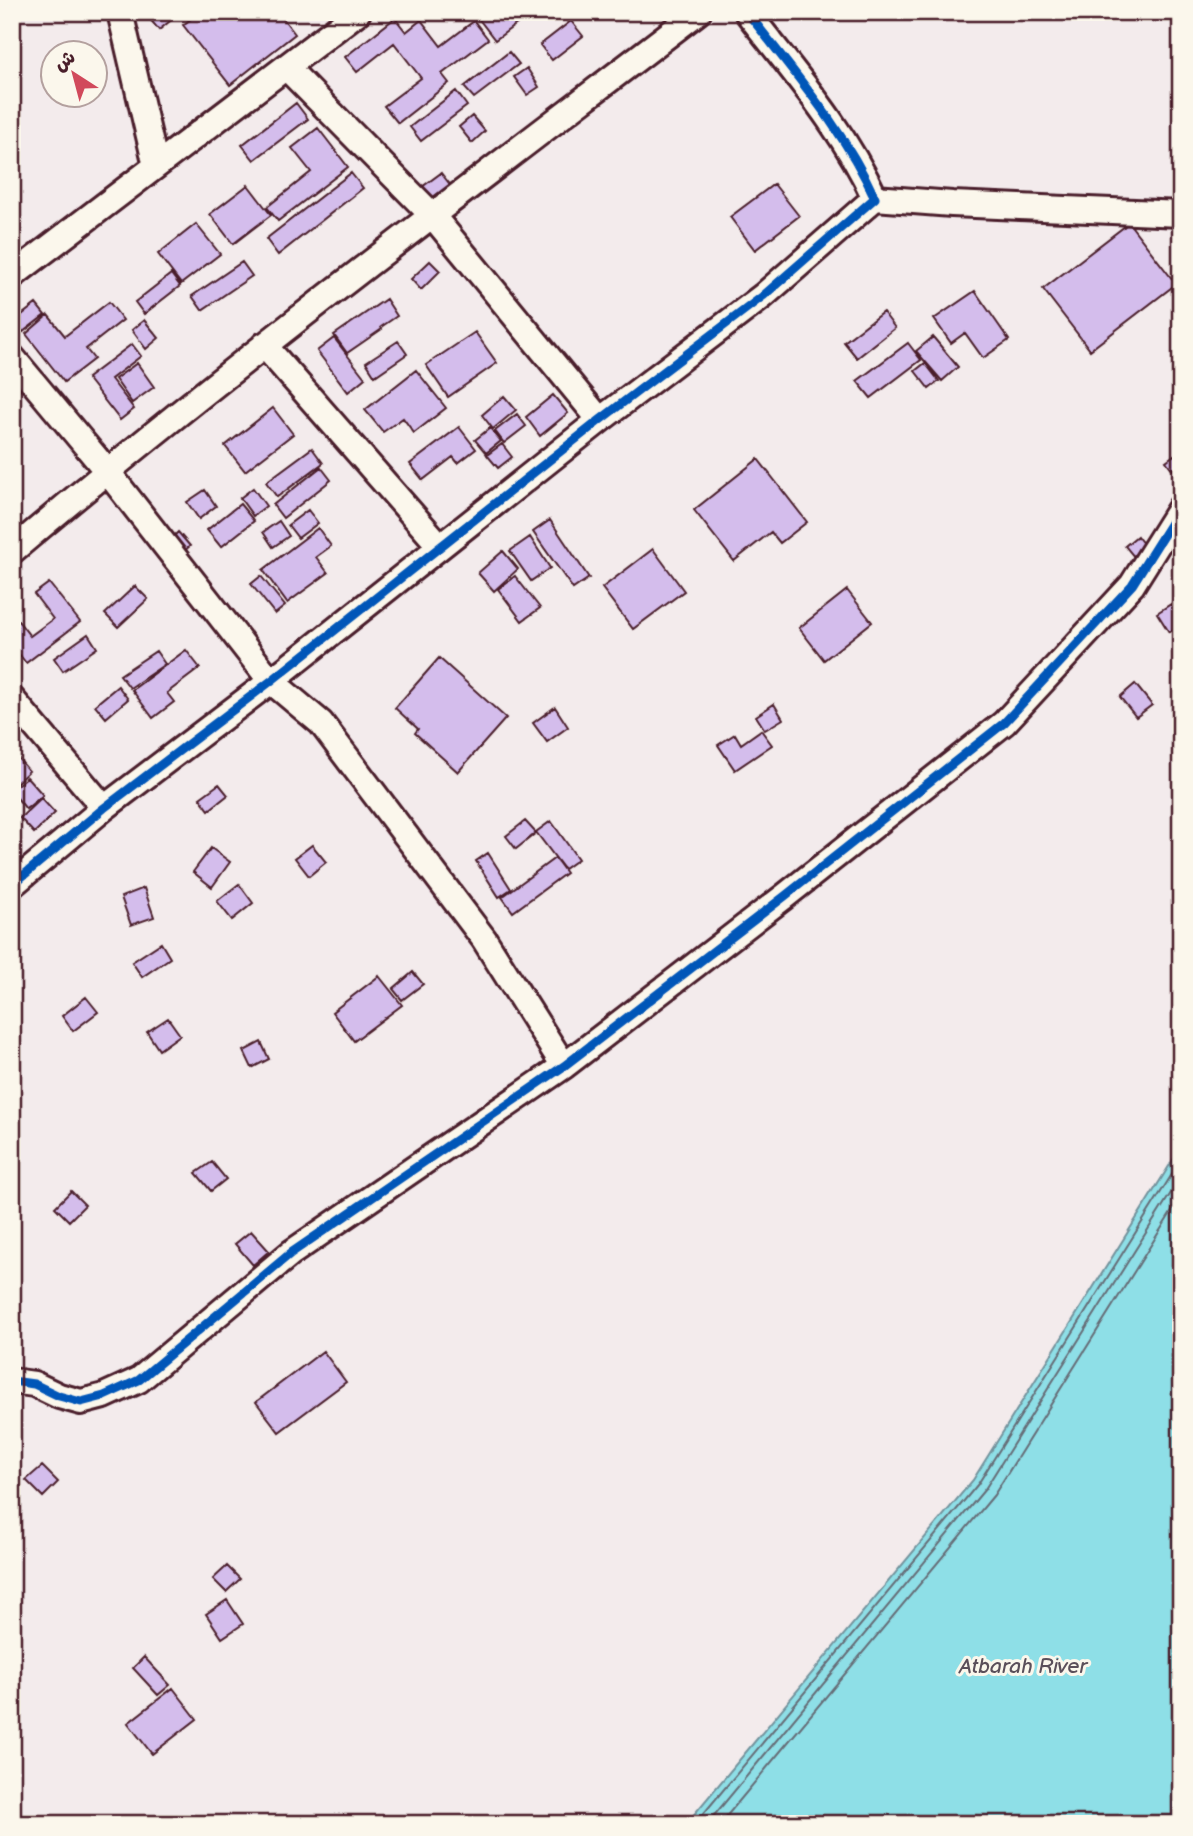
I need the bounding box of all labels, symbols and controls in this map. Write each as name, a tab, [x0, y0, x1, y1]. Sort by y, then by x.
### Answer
north arrow	[38, 38, 108, 108]
text: ش	[50, 46, 80, 77]
water label: Atbarah River	[958, 1654, 1088, 1679]

